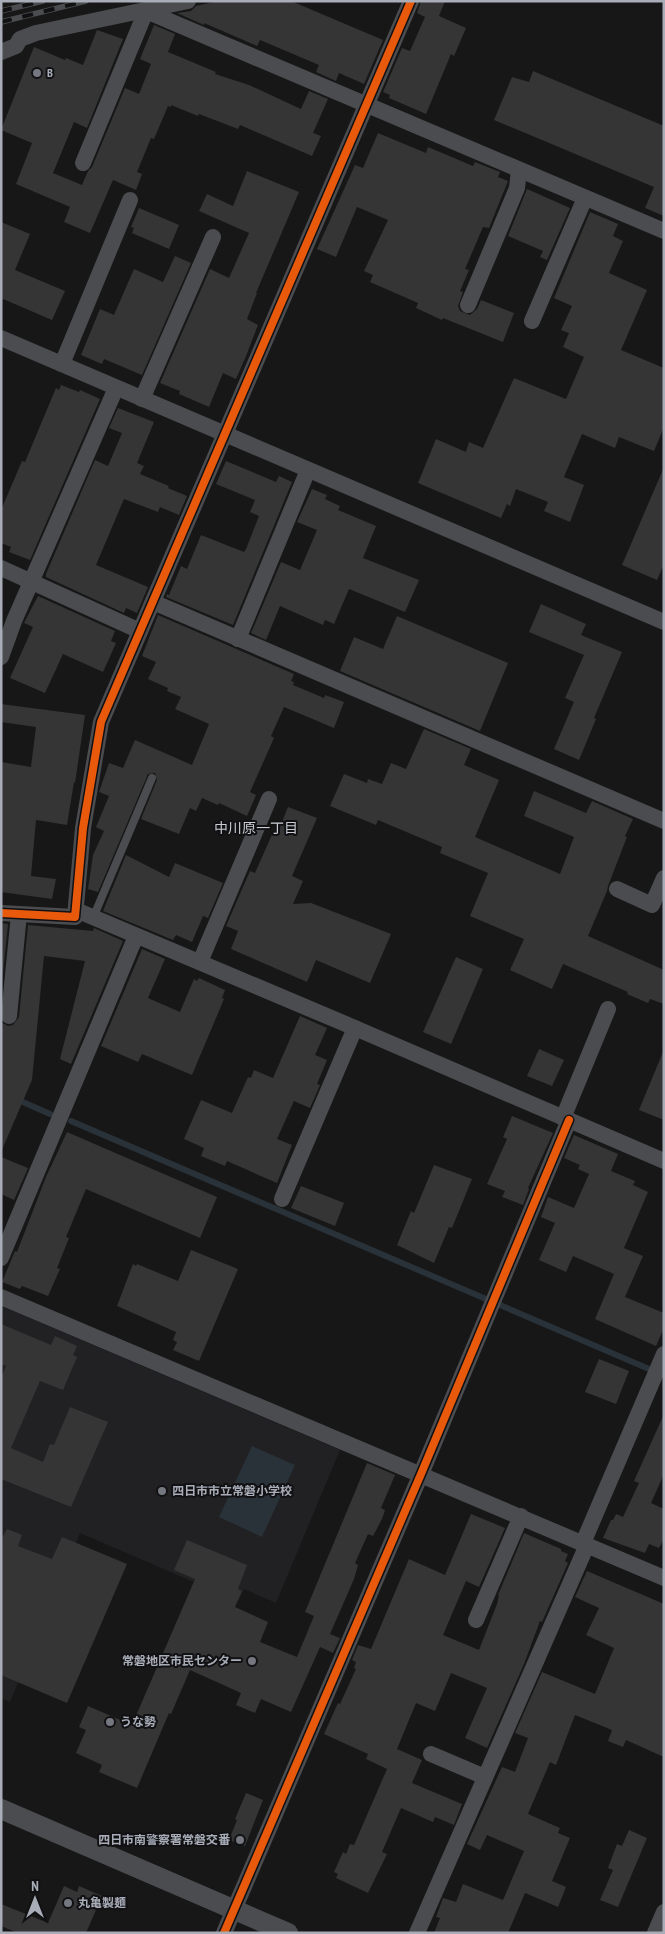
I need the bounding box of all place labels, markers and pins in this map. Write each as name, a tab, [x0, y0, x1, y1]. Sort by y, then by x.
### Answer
place label: B	[47, 65, 53, 80]
marker: B	[31, 67, 43, 79]
place label: 四日市市立常磐小学校	[172, 1483, 292, 1498]
marker: 四日市市立常磐小学校	[156, 1485, 168, 1497]
place label: 常磐地区市民センター	[122, 1653, 242, 1668]
marker: 常磐地区市民センター	[246, 1655, 258, 1667]
place label: うな勢	[120, 1714, 156, 1729]
marker: うな勢	[104, 1716, 116, 1728]
place label: 四日市南警察署常磐交番	[98, 1832, 231, 1847]
marker: 四日市南警察署常磐交番	[234, 1834, 246, 1846]
place label: 丸亀製麺	[78, 1895, 126, 1910]
marker: 丸亀製麺	[62, 1897, 74, 1909]

